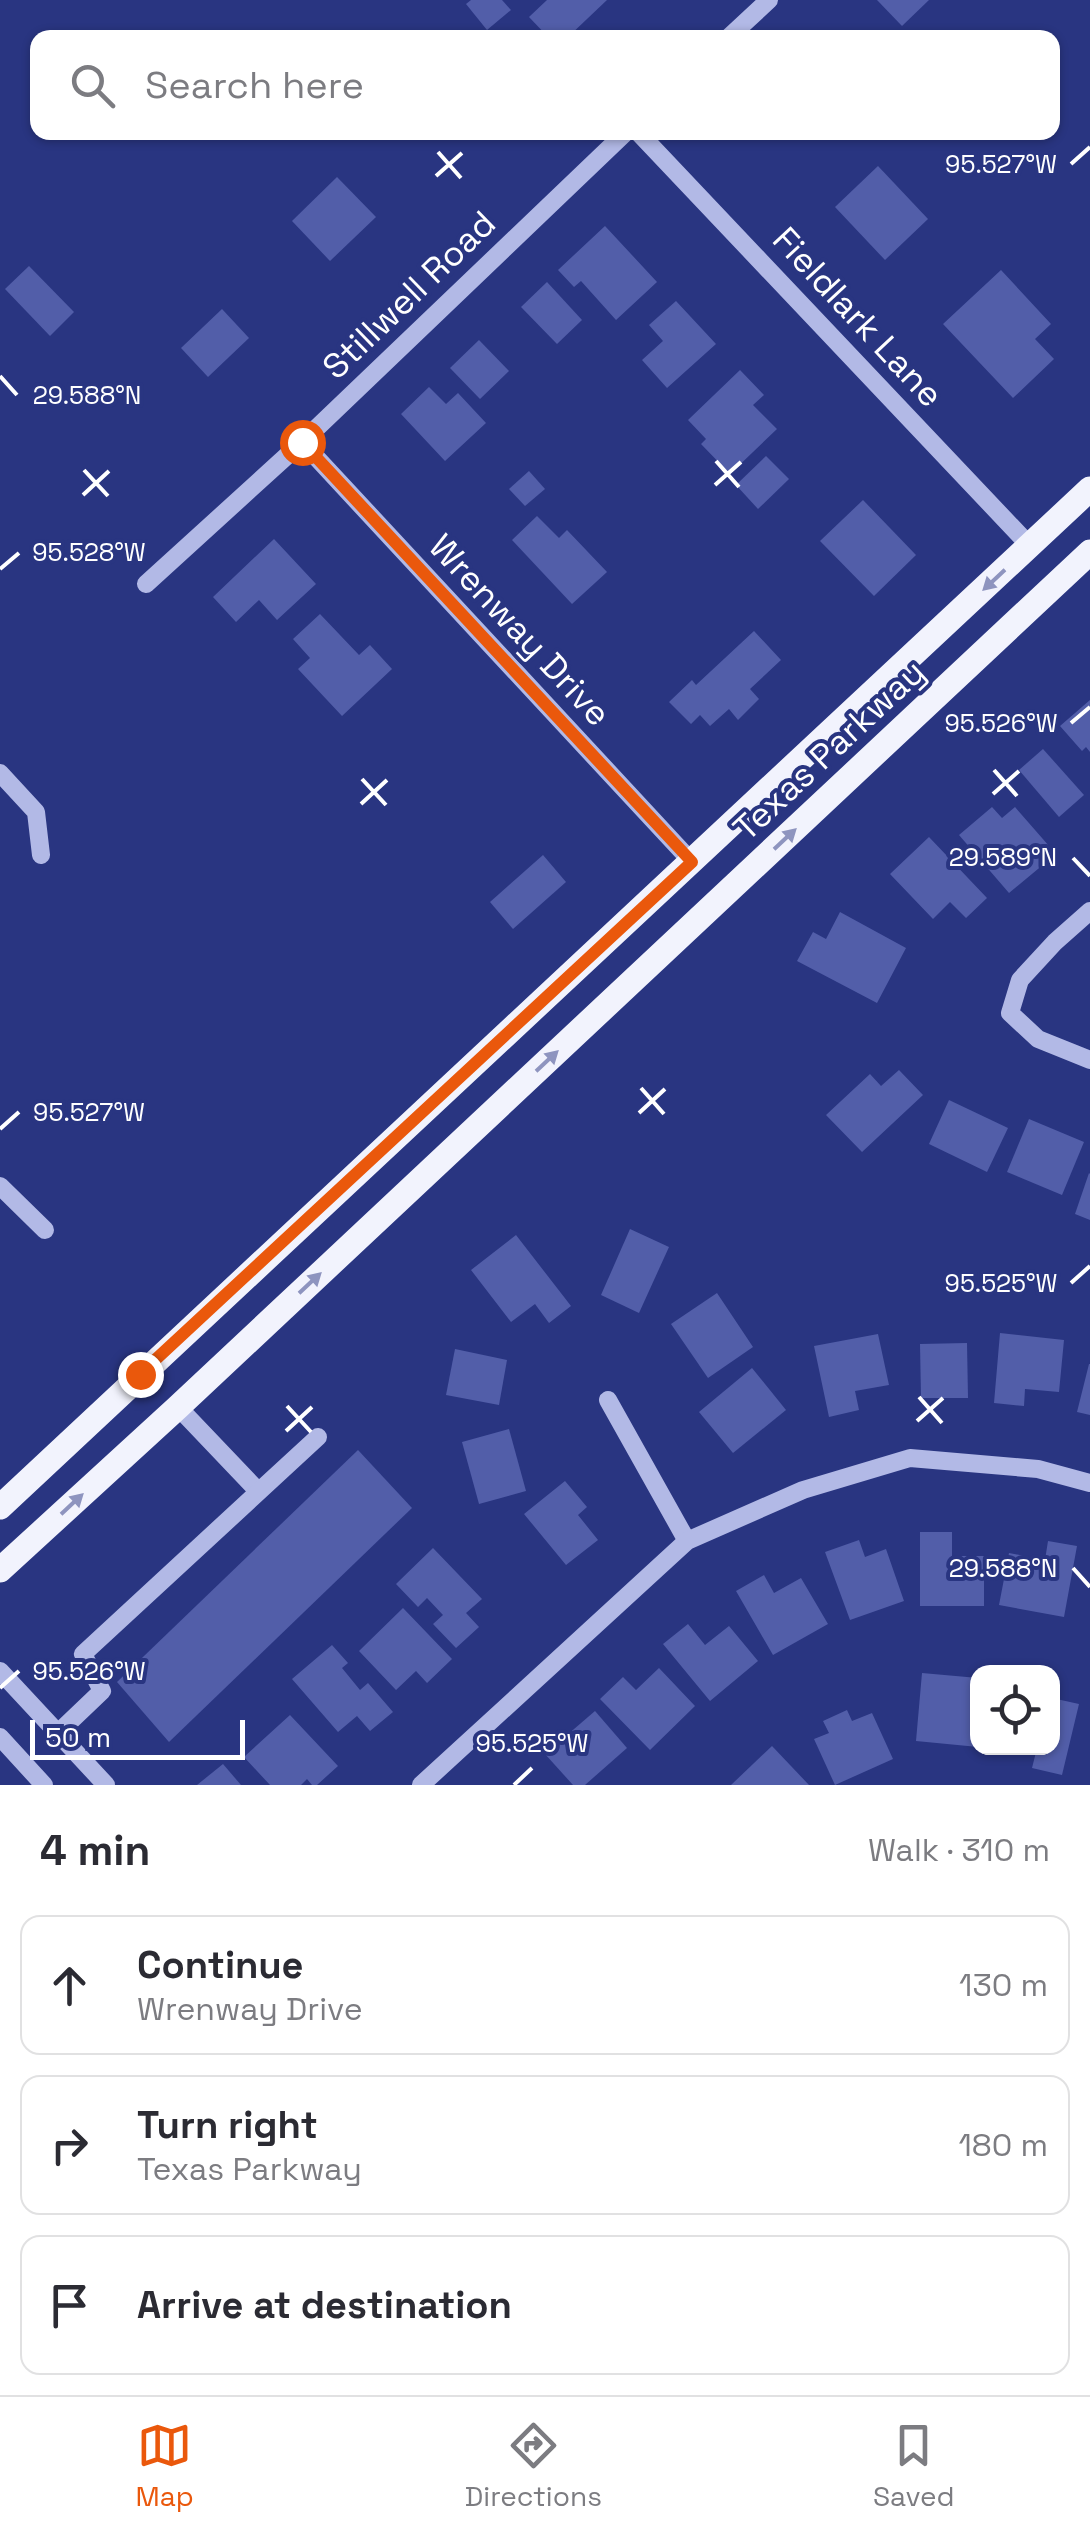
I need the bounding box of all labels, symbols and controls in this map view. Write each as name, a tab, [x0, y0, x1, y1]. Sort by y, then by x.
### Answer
search box	[30, 30, 1060, 140]
icon: search	[65, 58, 120, 113]
text: Search here	[145, 61, 364, 109]
text: 95.527°W	[945, 148, 1057, 180]
street label: Stillwell Road	[313, 201, 505, 389]
street label: Fieldlark Lane	[763, 218, 953, 416]
text: 29.588°N	[33, 379, 141, 411]
route start	[280, 420, 326, 466]
street label: Wrenway Drive	[420, 525, 620, 735]
text: 95.528°W	[32, 536, 146, 568]
one-way arrow	[982, 568, 1006, 591]
street label: Texas Parkway	[724, 650, 934, 850]
text: 95.526°W	[944, 707, 1058, 739]
one-way arrow	[772, 828, 796, 851]
text: 29.589°N	[949, 841, 1057, 873]
one-way arrow	[535, 1050, 559, 1073]
text: 95.527°W	[33, 1096, 145, 1128]
text: 95.525°W	[945, 1267, 1057, 1299]
one-way arrow	[298, 1272, 322, 1295]
route end	[118, 1352, 164, 1398]
one-way arrow	[60, 1493, 84, 1516]
text: 29.588°N	[949, 1552, 1057, 1584]
text: 95.526°W	[32, 1655, 146, 1687]
map controls	[970, 1665, 1060, 1755]
button: locate	[970, 1665, 1060, 1755]
scale bar	[30, 1715, 245, 1760]
text: 50 m	[45, 1719, 111, 1755]
text: 95.525°W	[476, 1727, 588, 1759]
text: 4 min	[40, 1824, 150, 1877]
text: Walk · 310 m	[868, 1830, 1050, 1870]
text: Continue	[137, 1941, 303, 1989]
icon: ahead	[42, 1958, 97, 2013]
text: 130 m	[959, 1965, 1048, 2005]
text: Wrenway Drive	[137, 1989, 363, 2029]
text: Turn right	[137, 2101, 318, 2149]
icon: right	[42, 2118, 97, 2173]
text: 180 m	[958, 2125, 1048, 2165]
text: Texas Parkway	[137, 2149, 362, 2189]
icon: arrive	[42, 2278, 97, 2333]
text: Arrive at destination	[137, 2281, 512, 2329]
tab: Map	[135, 2418, 194, 2514]
tab: Directions	[465, 2418, 602, 2514]
tab: Saved	[873, 2418, 955, 2514]

